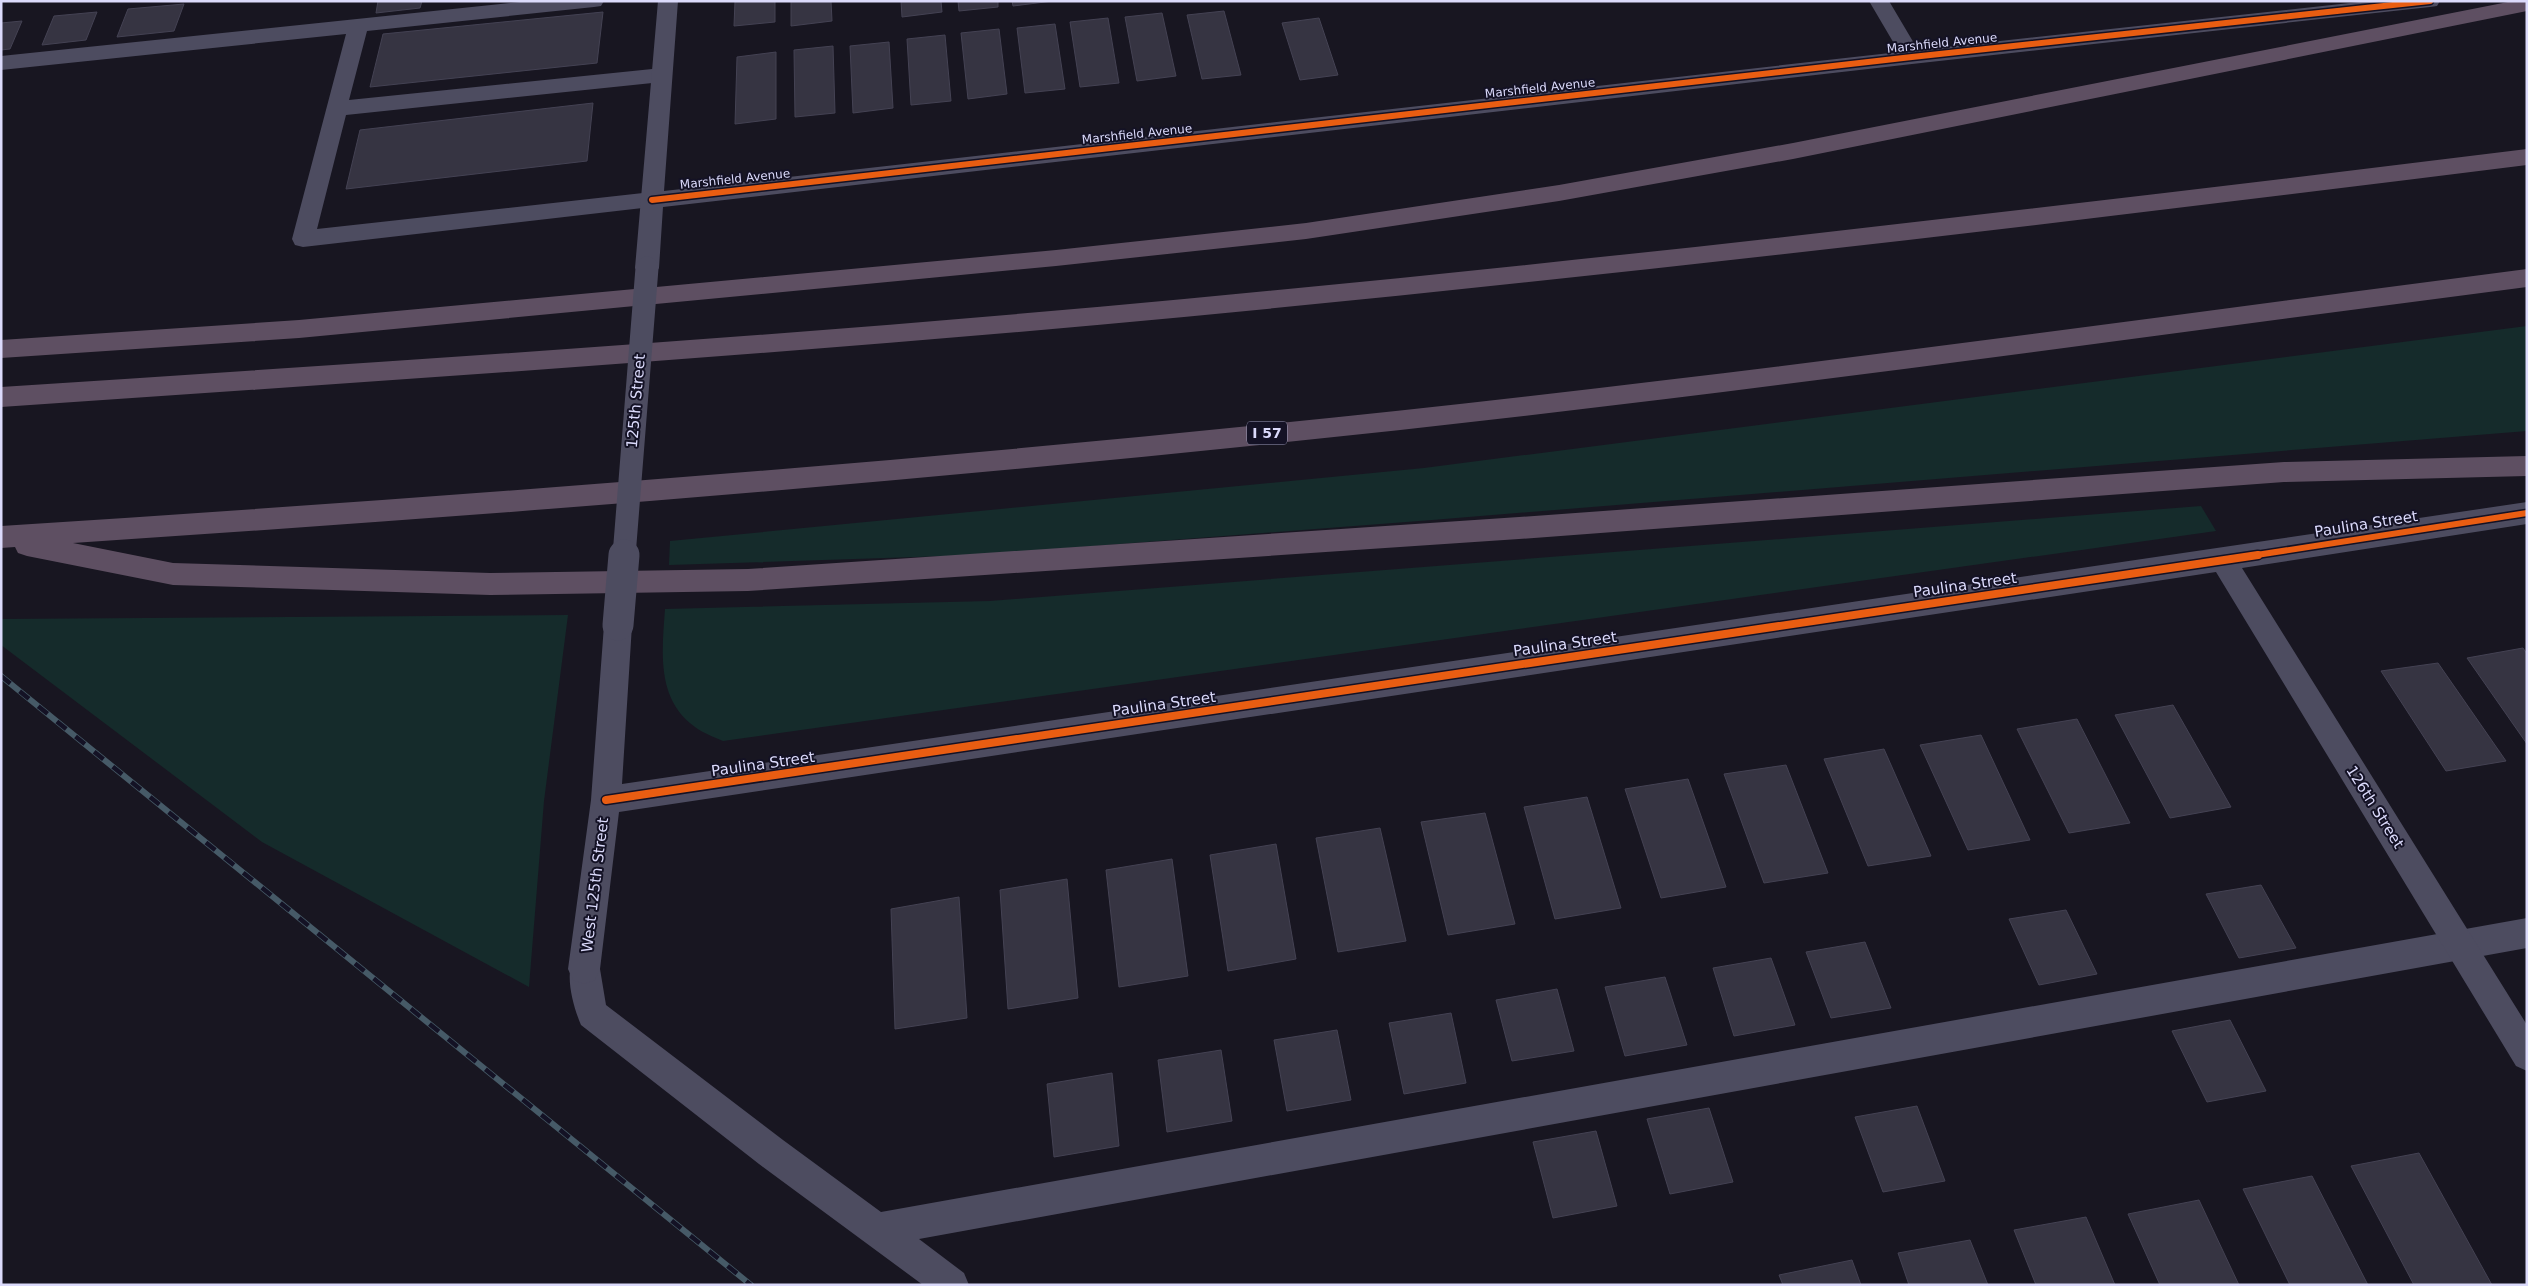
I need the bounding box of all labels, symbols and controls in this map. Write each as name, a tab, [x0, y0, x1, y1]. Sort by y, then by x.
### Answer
street label: Marshfield Avenue	[1886, 30, 1998, 56]
street label: Marshfield Avenue	[1484, 75, 1596, 101]
street label: Marshfield Avenue	[1081, 121, 1193, 147]
street label: Marshfield Avenue	[679, 166, 791, 192]
street label: 125th Street	[623, 353, 649, 449]
road number: I 57	[1247, 422, 1287, 444]
street label: Paulina Street	[2313, 507, 2419, 541]
street label: Paulina Street	[1912, 569, 2018, 601]
street label: Paulina Street	[1512, 628, 1618, 660]
street label: Paulina Street	[1111, 688, 1217, 720]
street label: Paulina Street	[710, 748, 816, 780]
street label: 126th Street	[2342, 762, 2408, 852]
street label: West 125th Street	[578, 816, 612, 954]

